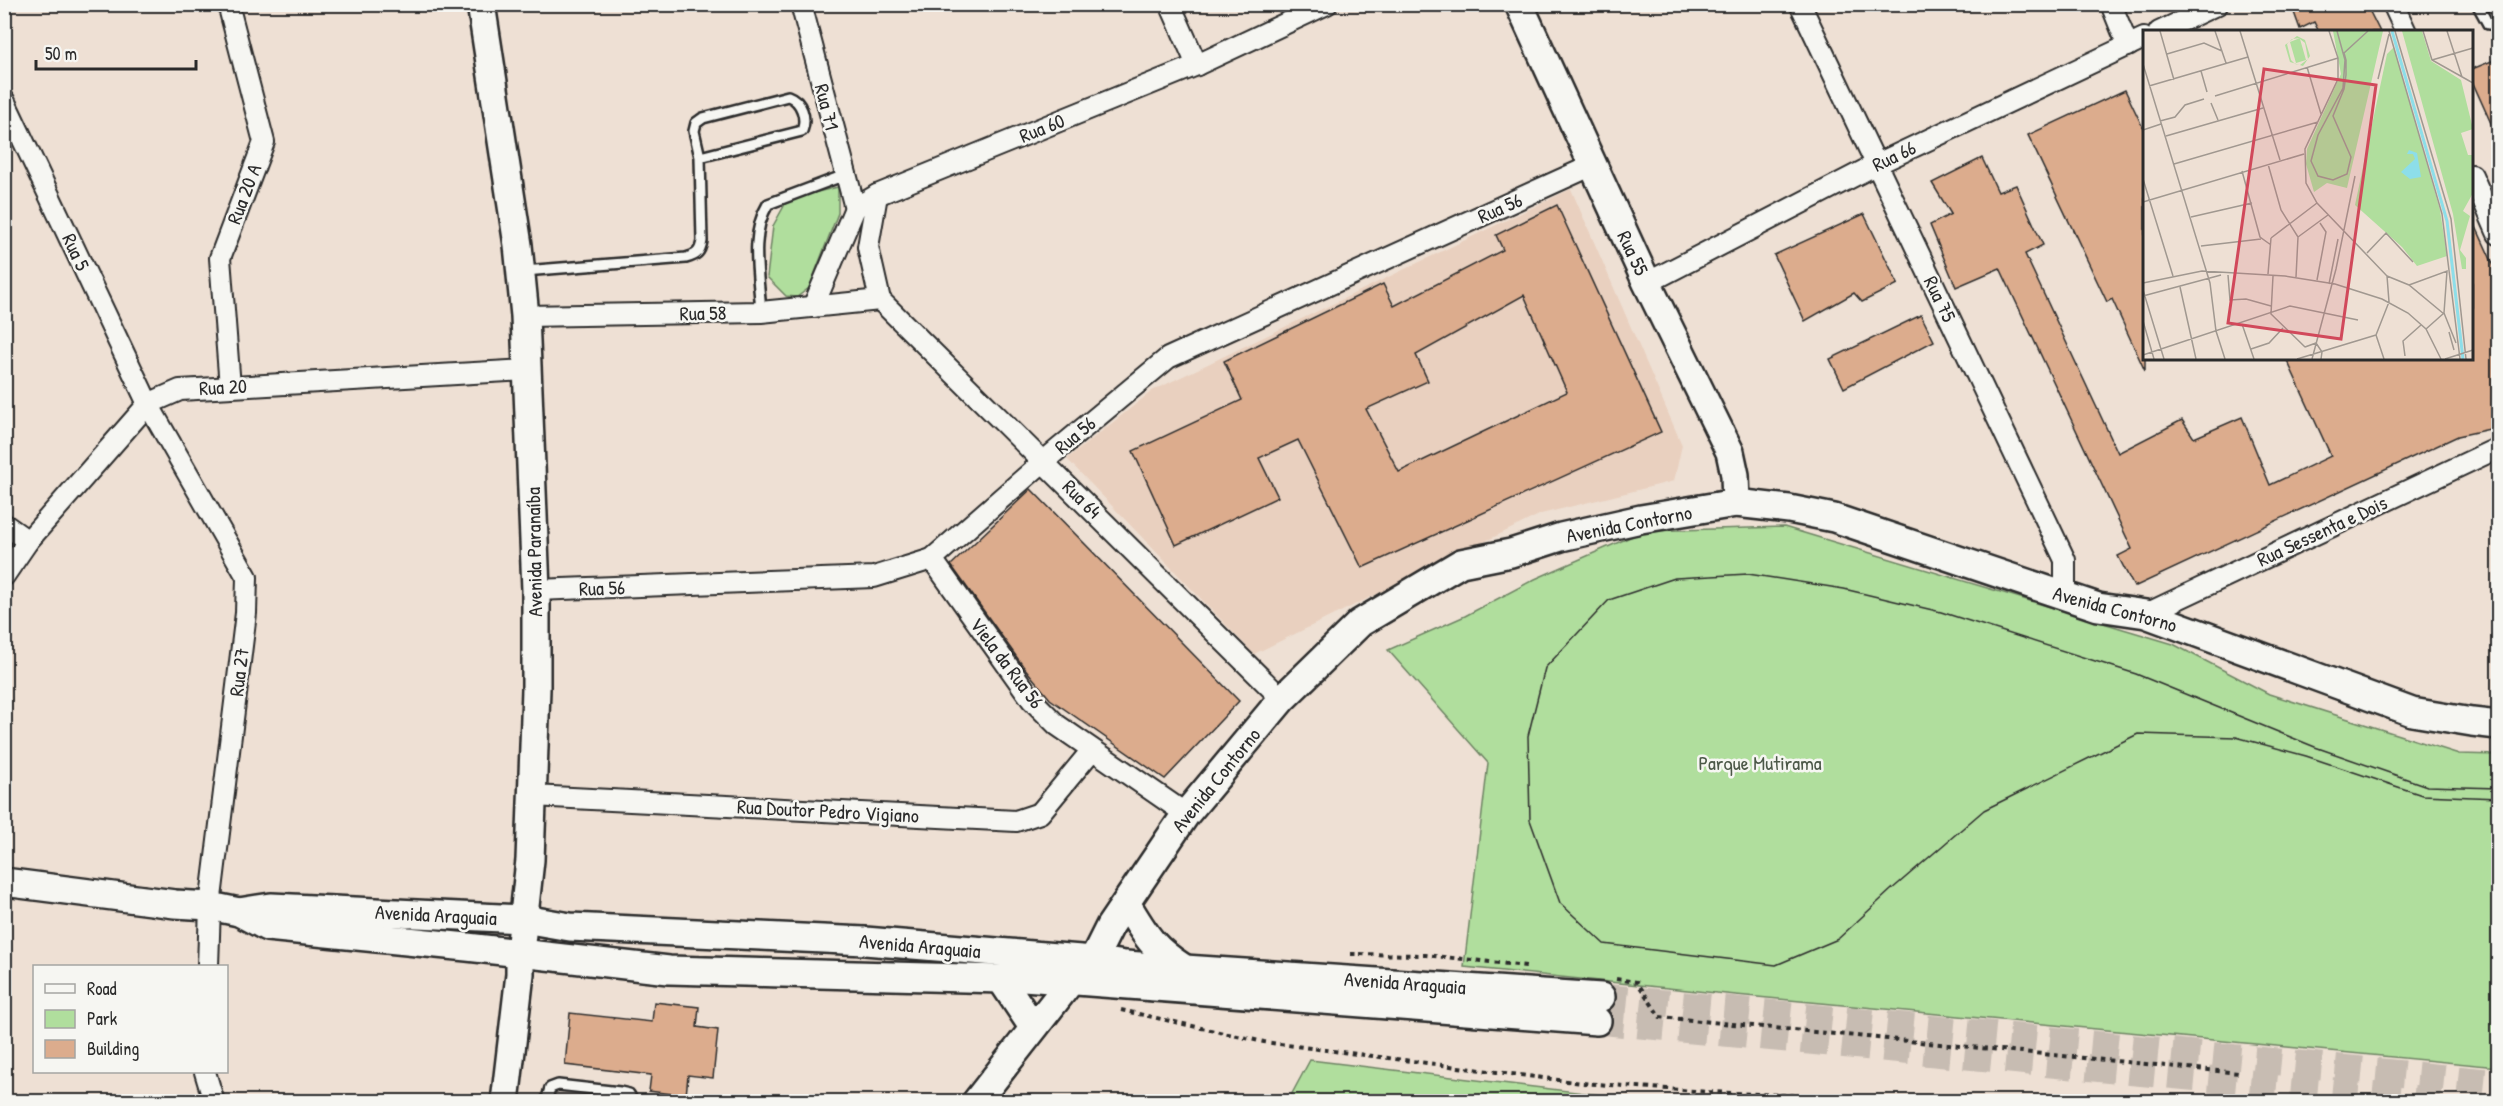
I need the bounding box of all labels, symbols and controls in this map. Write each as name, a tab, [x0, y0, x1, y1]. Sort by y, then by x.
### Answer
inset map	[2143, 30, 2473, 360]
scale bar	[36, 33, 196, 71]
text: 50 m	[45, 41, 77, 66]
street label: Rua 71	[809, 81, 846, 133]
street label: Rua 60	[1015, 106, 1068, 149]
street label: Rua 66	[1867, 133, 1920, 178]
street label: Rua 20 A	[220, 160, 267, 228]
street label: Rua 56	[1473, 186, 1526, 229]
street label: Rua 55	[1611, 226, 1656, 280]
street label: Rua 5	[56, 229, 97, 275]
street label: Rua 75	[1918, 271, 1963, 327]
street label: Rua 58	[679, 299, 727, 326]
street label: Rua 20	[198, 372, 248, 401]
street label: Rua 56	[1048, 409, 1101, 460]
street label: Rua 64	[1057, 473, 1108, 524]
street label: Avenida Paranaíba	[519, 487, 548, 617]
street label: Rua Sessenta e Dois	[2252, 488, 2392, 573]
street label: Avenida Contorno	[1564, 498, 1694, 549]
street label: Rua 56	[579, 573, 625, 602]
street label: Avenida Contorno	[2050, 579, 2180, 638]
street label: Viela da Rua 56	[964, 612, 1051, 714]
street label: Rua 27	[222, 646, 255, 698]
street label: Avenida Contorno	[1165, 722, 1266, 838]
park label: Parque Mutirama	[1698, 749, 1822, 776]
street label: Rua Doutor Pedro Vigiano	[736, 792, 920, 829]
street label: Avenida Araguaia	[374, 898, 498, 931]
street label: Avenida Araguaia	[858, 927, 982, 964]
legend	[33, 965, 228, 1073]
street label: Avenida Araguaia	[1343, 965, 1467, 1000]
text: Road	[87, 976, 117, 1001]
text: Park	[87, 1006, 118, 1031]
text: Building	[87, 1036, 139, 1061]

